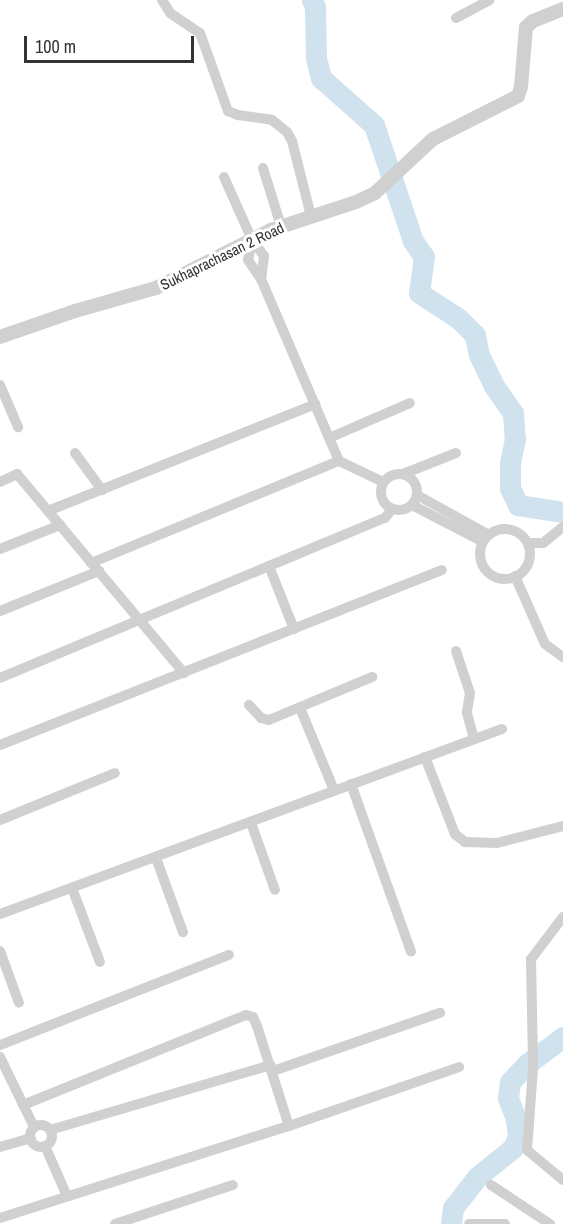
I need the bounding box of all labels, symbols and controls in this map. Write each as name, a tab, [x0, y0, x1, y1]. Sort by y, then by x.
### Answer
scale bar	[27, 24, 196, 62]
text: 100 m	[35, 34, 76, 59]
street label: Sukhaprachasan 2 Road	[157, 218, 287, 294]

